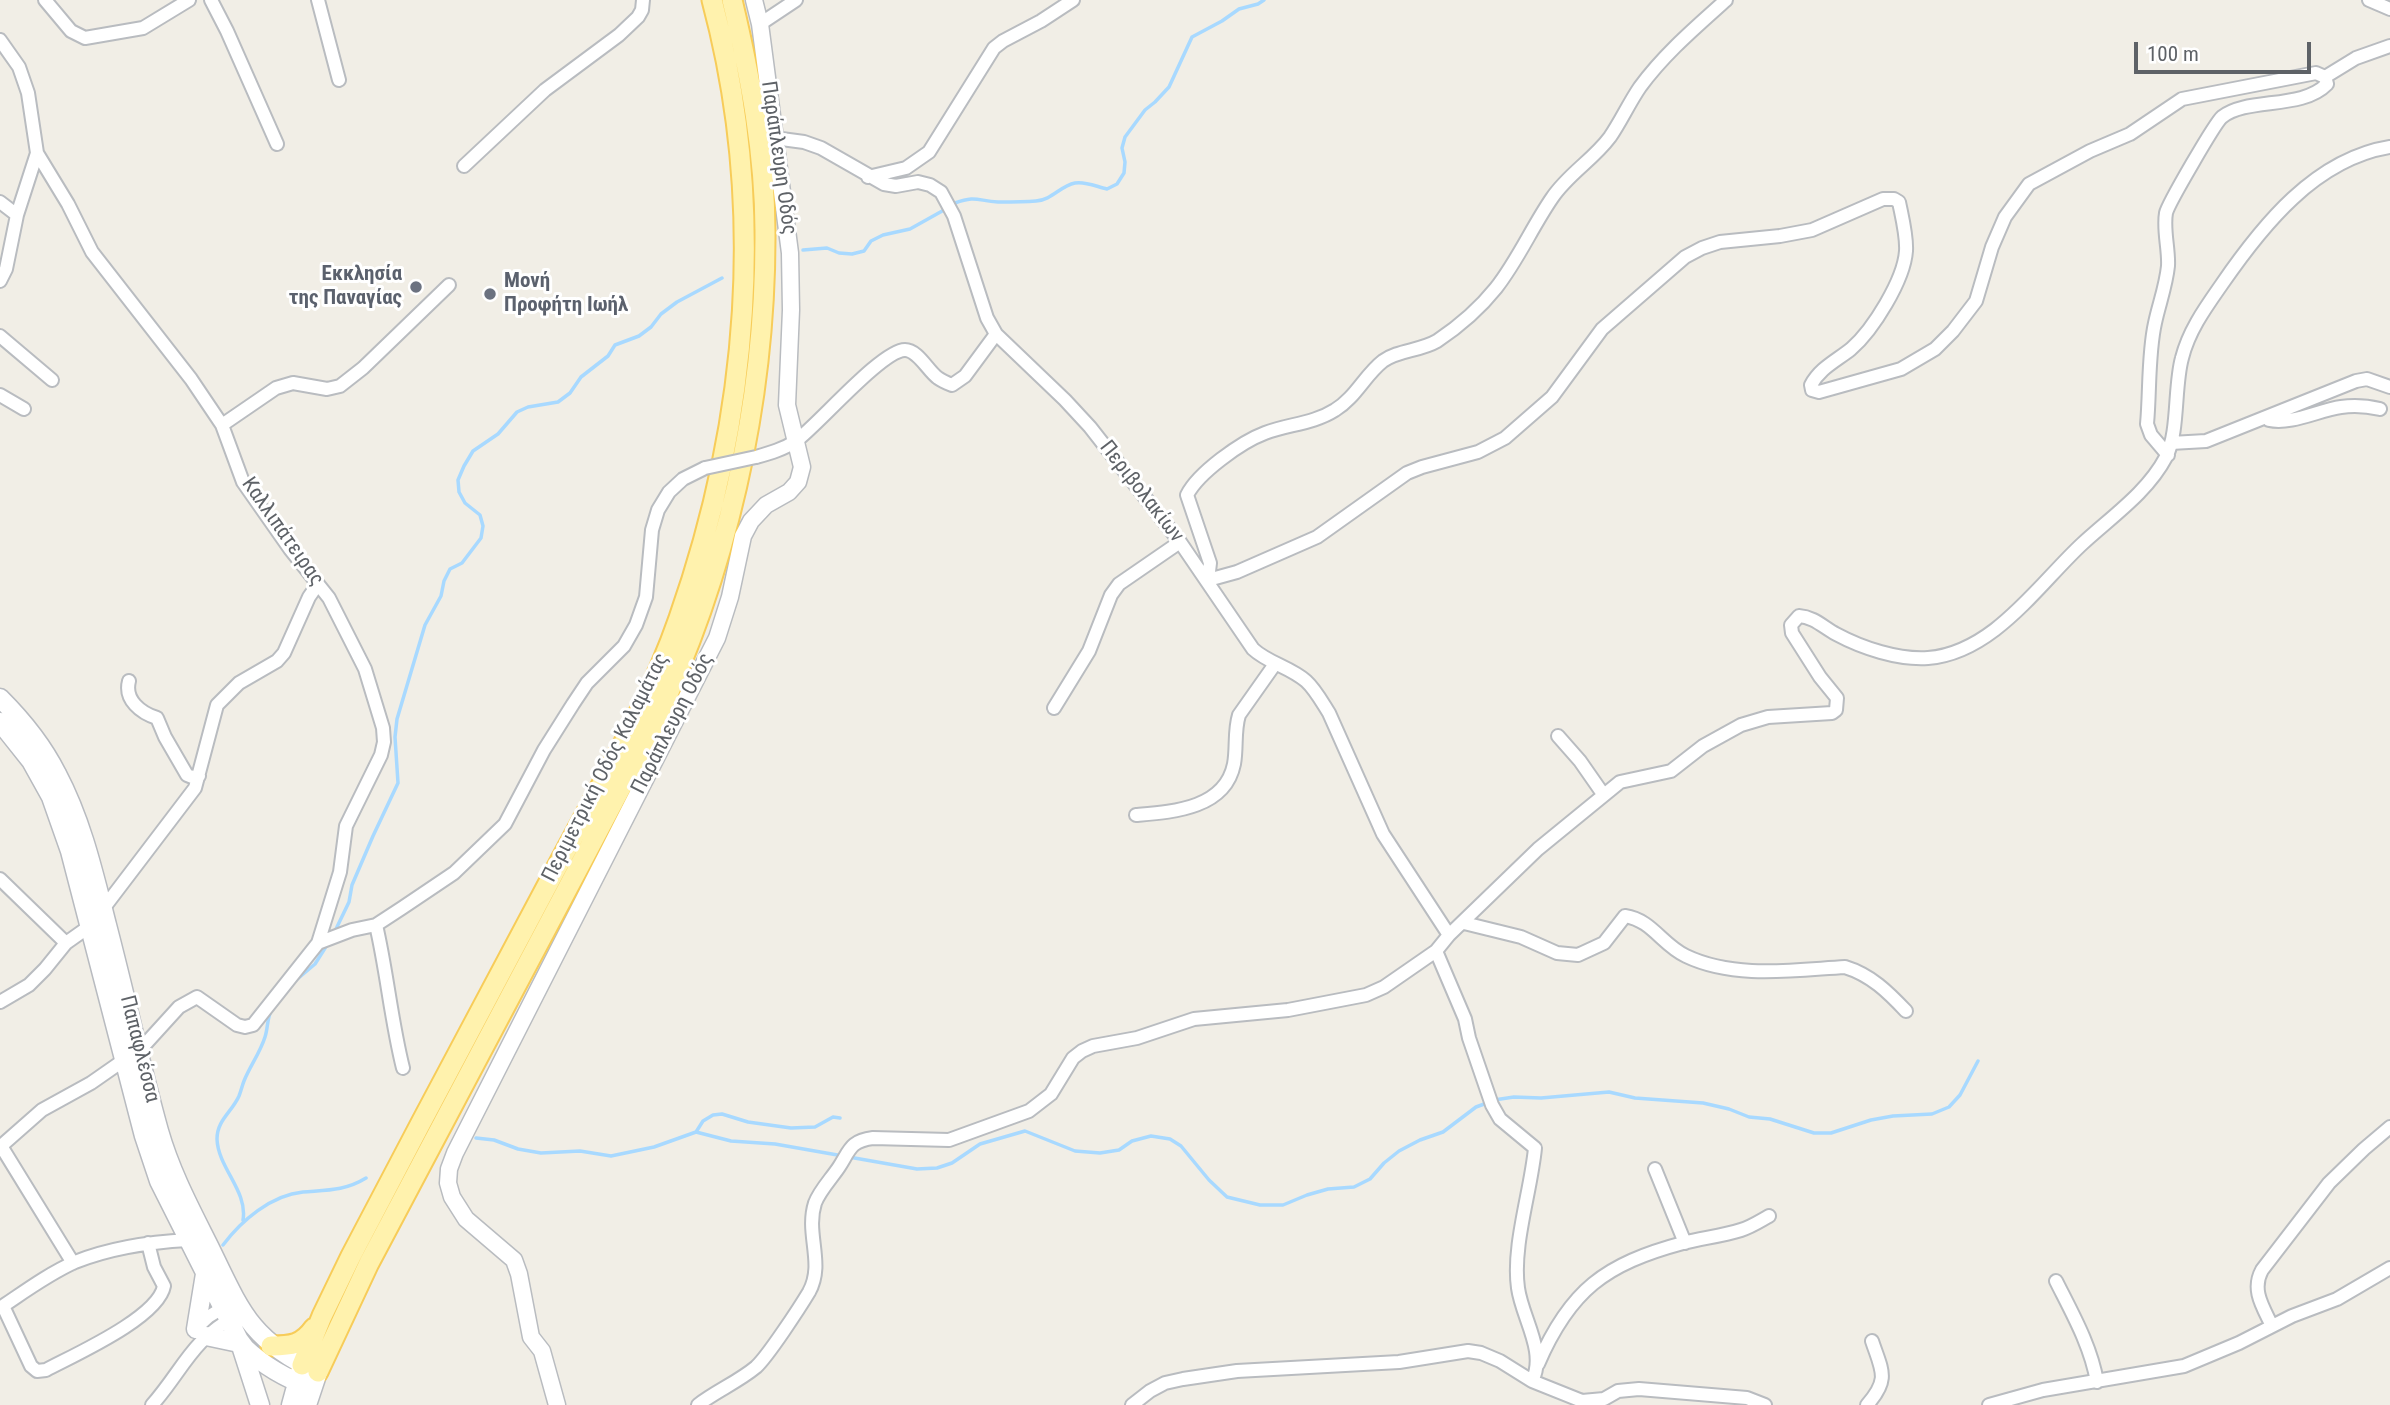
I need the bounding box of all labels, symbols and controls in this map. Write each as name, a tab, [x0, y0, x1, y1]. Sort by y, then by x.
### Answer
scale bar	[2138, 28, 2315, 72]
text: 100 m	[2147, 42, 2199, 66]
street label: Παράπλευρη Οδός	[755, 80, 801, 236]
place label: Εκκλησία της Παναγίας	[289, 262, 402, 312]
place label: Μονή Προφήτη Ιωήλ	[504, 269, 628, 319]
marker: Εκκλησία της Παναγίας	[408, 279, 424, 295]
marker: Μονή Προφήτη Ιωήλ	[482, 286, 498, 302]
street label: Περιβολακίων	[1093, 436, 1189, 548]
street label: Καλλιπάτειρας	[235, 473, 329, 591]
street label: Περιμετρική Οδός Καλαμάτας	[537, 649, 675, 887]
street label: Παράπλευρη Οδός	[627, 649, 719, 799]
street label: Παπαφλέσσα	[114, 993, 164, 1105]

